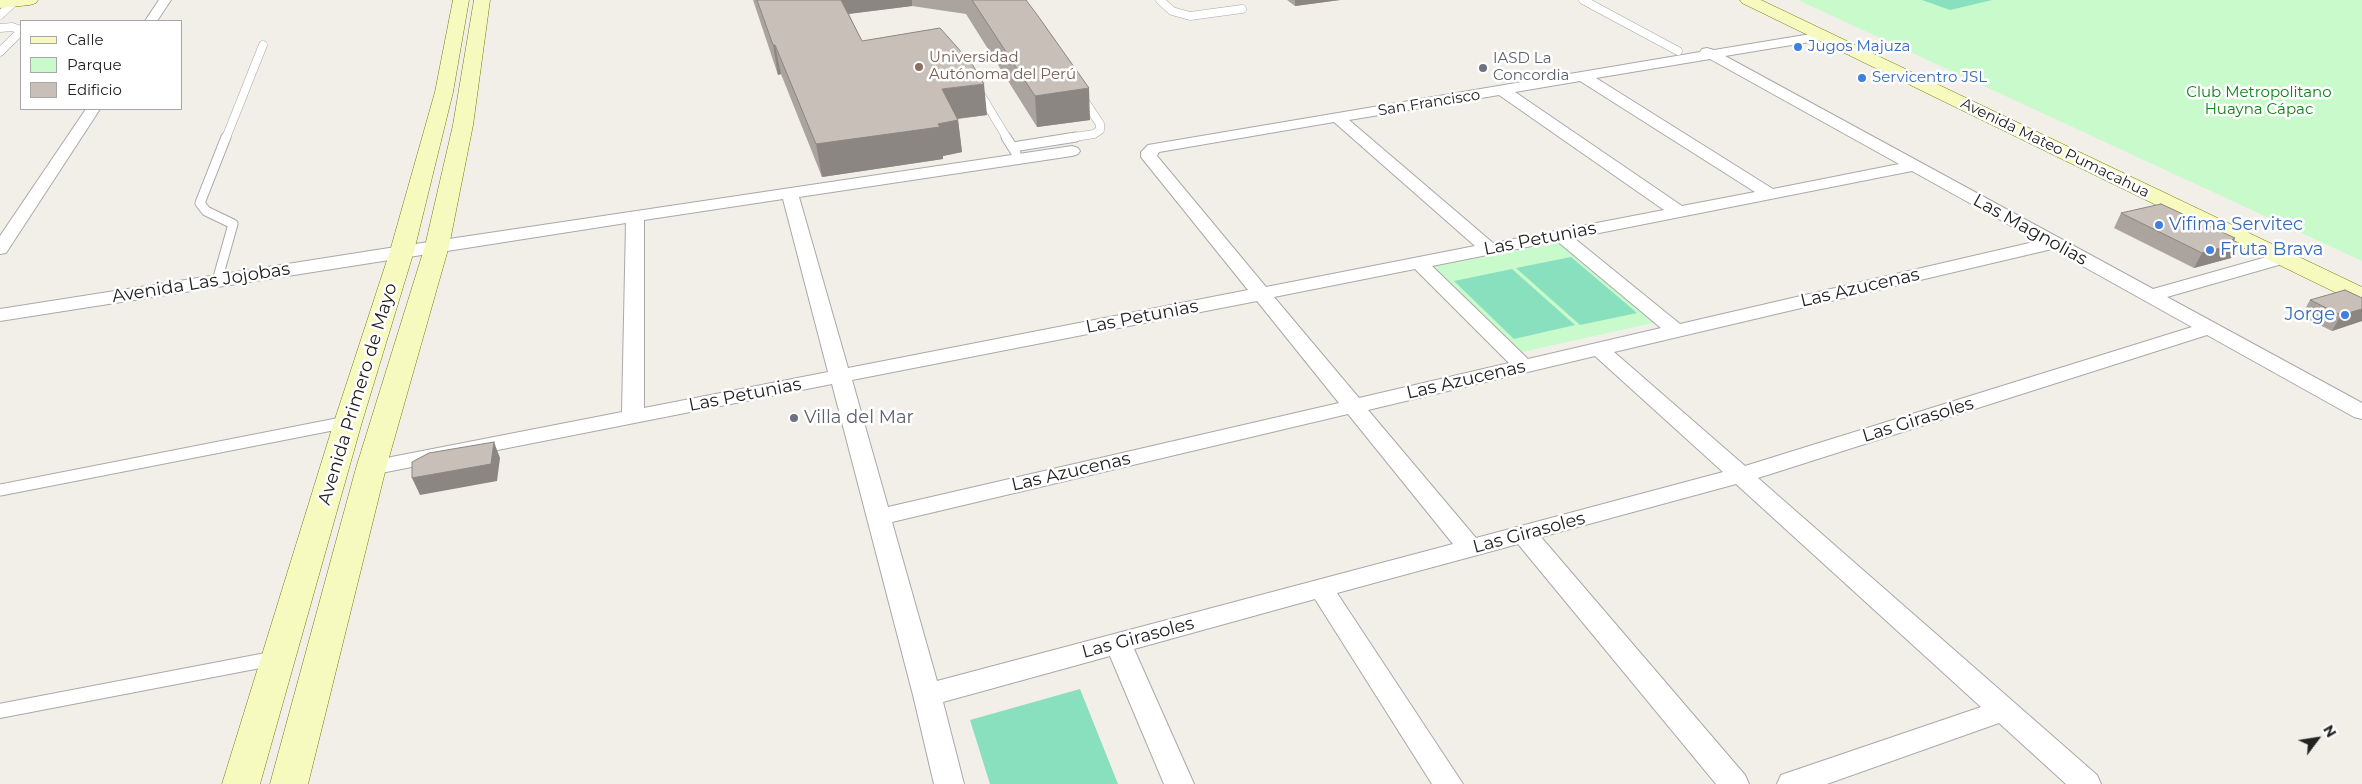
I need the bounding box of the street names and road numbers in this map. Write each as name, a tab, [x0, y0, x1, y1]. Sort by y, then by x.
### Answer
street label: San Francisco	[1377, 86, 1481, 120]
street label: Avenida Mateo Pumacahua	[1958, 94, 2152, 202]
street label: Las Magnolias	[1969, 190, 2091, 270]
street label: Las Petunias	[1482, 218, 1598, 260]
street label: Avenida Las Jojobas	[110, 258, 292, 308]
street label: Las Azucenas	[1798, 264, 1922, 312]
street label: Avenida Primero de Mayo	[314, 281, 402, 507]
street label: Las Petunias	[1084, 296, 1200, 338]
street label: Las Azucenas	[1404, 356, 1528, 404]
street label: Las Petunias	[687, 374, 803, 416]
street label: Las Girasoles	[1860, 393, 1976, 447]
street label: Las Azucenas	[1009, 448, 1133, 496]
street label: Las Girasoles	[1471, 508, 1587, 558]
street label: Las Girasoles	[1080, 613, 1196, 663]

